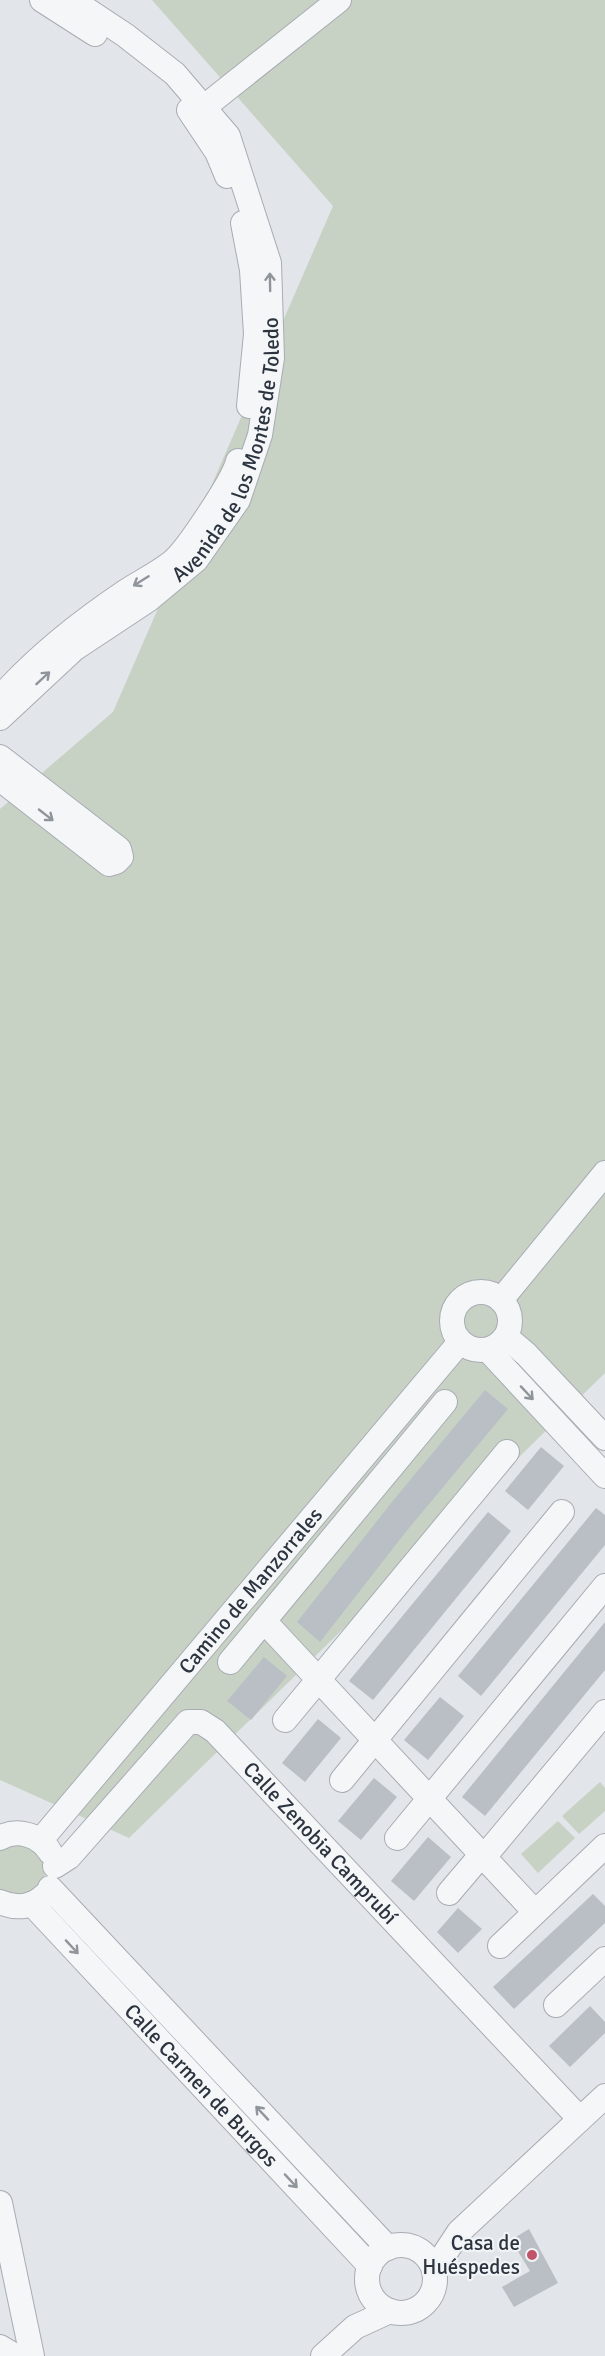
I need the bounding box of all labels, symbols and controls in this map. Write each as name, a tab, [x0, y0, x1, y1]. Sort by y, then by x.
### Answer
one-way arrow	[264, 273, 276, 293]
street label: Avenida de los Montes de Toledo	[167, 317, 285, 588]
one-way arrow	[133, 575, 150, 588]
one-way arrow	[35, 671, 50, 685]
one-way arrow	[38, 808, 54, 821]
one-way arrow	[520, 1386, 534, 1401]
street label: Camino de Manzorrales	[173, 1502, 328, 1679]
street label: Calle Zenobia Camprubí	[238, 1756, 403, 1930]
one-way arrow	[65, 1939, 79, 1954]
street label: Calle Carmen de Burgos	[119, 1998, 284, 2172]
one-way arrow	[255, 2106, 269, 2121]
one-way arrow	[284, 2174, 298, 2189]
place label: Casa de Huéspedes	[422, 2230, 520, 2280]
marker: Casa de Huéspedes	[525, 2248, 539, 2262]

